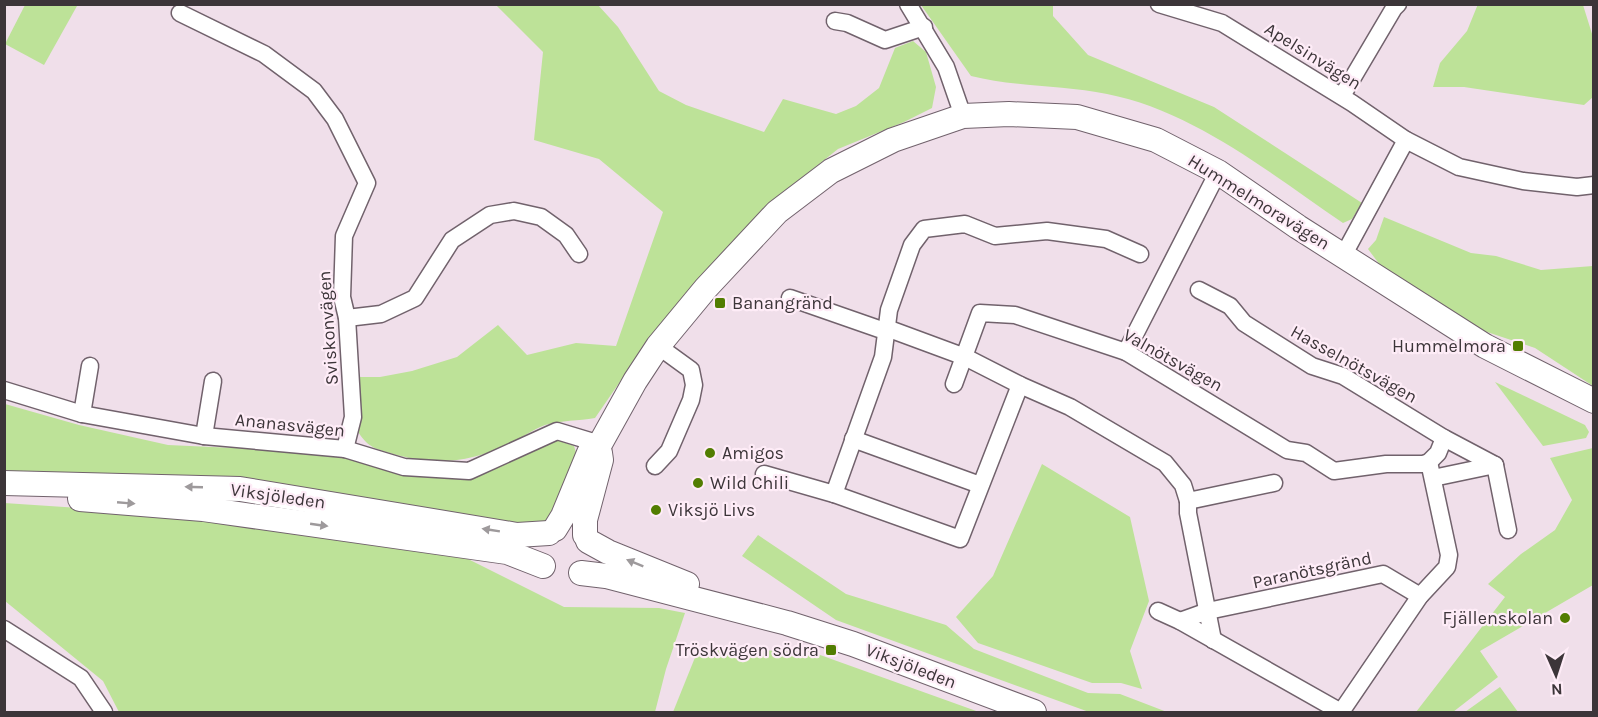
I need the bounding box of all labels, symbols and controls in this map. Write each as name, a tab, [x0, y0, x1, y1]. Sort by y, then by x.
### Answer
street label: Apelsinvägen	[1261, 18, 1365, 94]
street label: Hummelmoravägen	[1184, 149, 1334, 255]
street label: Sviskonvägen	[313, 270, 343, 386]
place label: Banangränd	[732, 292, 833, 314]
marker: Banangränd	[713, 296, 727, 310]
street label: Hasselnötsvägen	[1287, 320, 1421, 408]
street label: Valnötsvägen	[1119, 324, 1227, 396]
place label: Hummelmora	[1392, 335, 1506, 357]
marker: Hummelmora	[1511, 339, 1525, 353]
street label: Ananasvägen	[234, 408, 346, 442]
place label: Amigos	[722, 442, 784, 464]
marker: Amigos	[703, 446, 717, 460]
place label: Wild Chili	[710, 472, 789, 494]
marker: Wild Chili	[691, 476, 705, 490]
street label: Viksjöleden	[229, 478, 327, 514]
one-way arrow	[184, 483, 203, 492]
one-way arrow	[116, 498, 135, 508]
place label: Viksjö Livs	[668, 499, 755, 521]
marker: Viksjö Livs	[649, 503, 663, 517]
one-way arrow	[310, 521, 329, 530]
one-way arrow	[481, 525, 500, 534]
street label: Paranötsgränd	[1250, 547, 1374, 593]
one-way arrow	[626, 558, 644, 567]
place label: Fjällenskolan	[1443, 607, 1553, 629]
marker: Fjällenskolan	[1558, 611, 1572, 625]
place label: Tröskvägen södra	[675, 639, 819, 661]
street label: Viksjöleden	[862, 639, 960, 693]
marker: Tröskvägen södra	[824, 643, 838, 657]
north arrow	[1526, 645, 1586, 705]
text: N	[1551, 680, 1563, 699]

